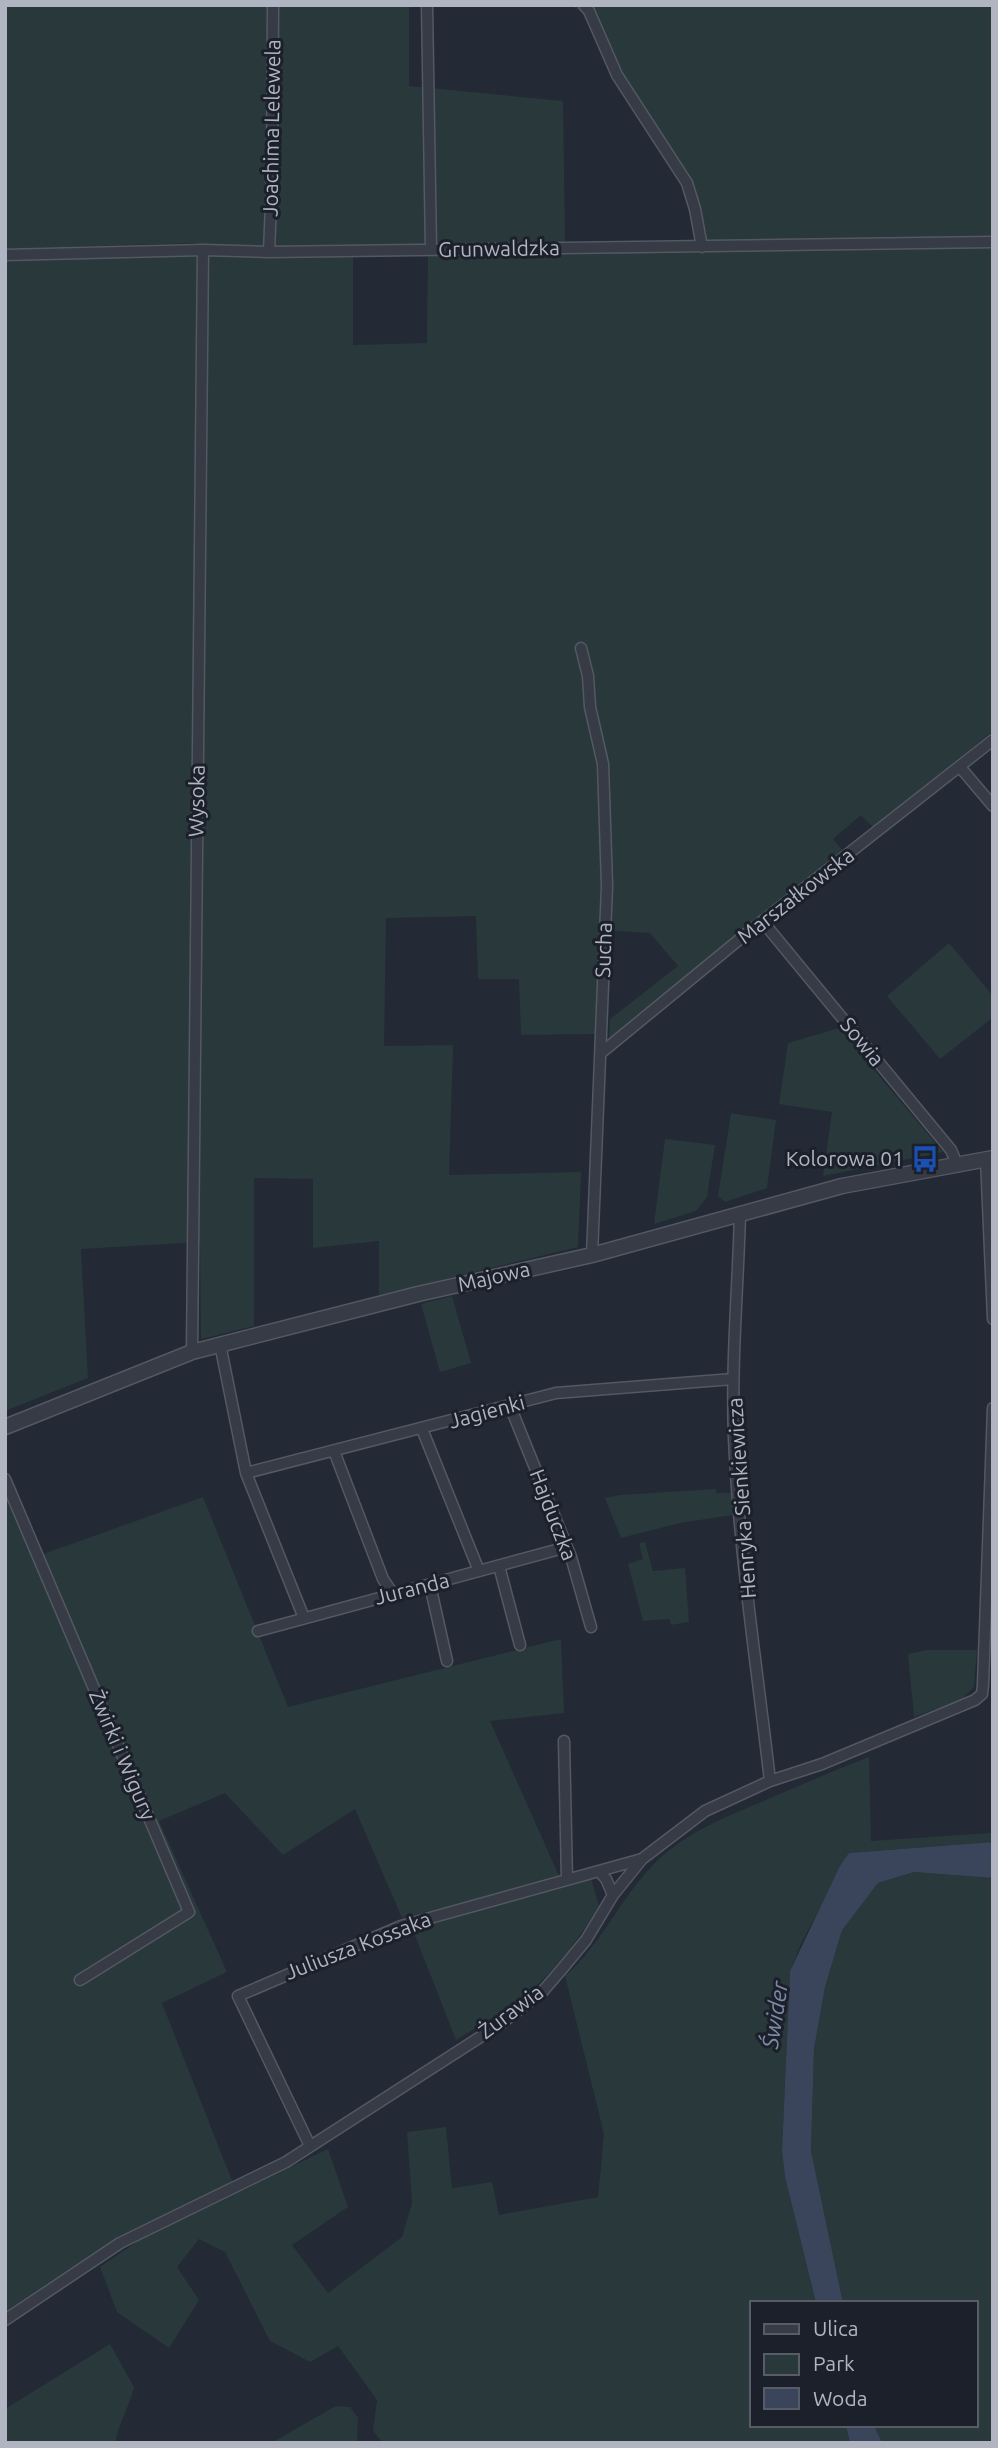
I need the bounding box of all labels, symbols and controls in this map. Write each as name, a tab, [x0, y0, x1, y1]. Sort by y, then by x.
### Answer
street label: Joachima Lelewela	[257, 39, 285, 217]
street label: Grunwaldzka	[438, 235, 560, 261]
street label: Wysoka	[183, 765, 209, 837]
street label: Marszałkowska	[732, 842, 858, 948]
street label: Sucha	[590, 922, 616, 978]
street label: Sowia	[836, 1012, 890, 1070]
bus stop icon: Kolorowa 01	[910, 1144, 940, 1174]
place label: Kolorowa 01	[786, 1146, 904, 1170]
street label: Majowa	[455, 1256, 532, 1296]
street label: Jagienki	[446, 1389, 527, 1433]
street label: Henryka Sienkiewicza	[722, 1397, 760, 1599]
street label: Hajduczka	[526, 1466, 582, 1564]
street label: Juranda	[372, 1567, 452, 1609]
street label: Żwirki i Wigury	[85, 1686, 161, 1823]
street label: Juliusza Kossaka	[281, 1906, 434, 1984]
water label: Świder	[756, 1978, 792, 2051]
street label: Żurawia	[473, 1979, 547, 2043]
legend	[750, 2301, 977, 2427]
text: Ulica	[813, 2316, 858, 2340]
text: Park	[813, 2351, 855, 2375]
text: Woda	[813, 2386, 867, 2410]

